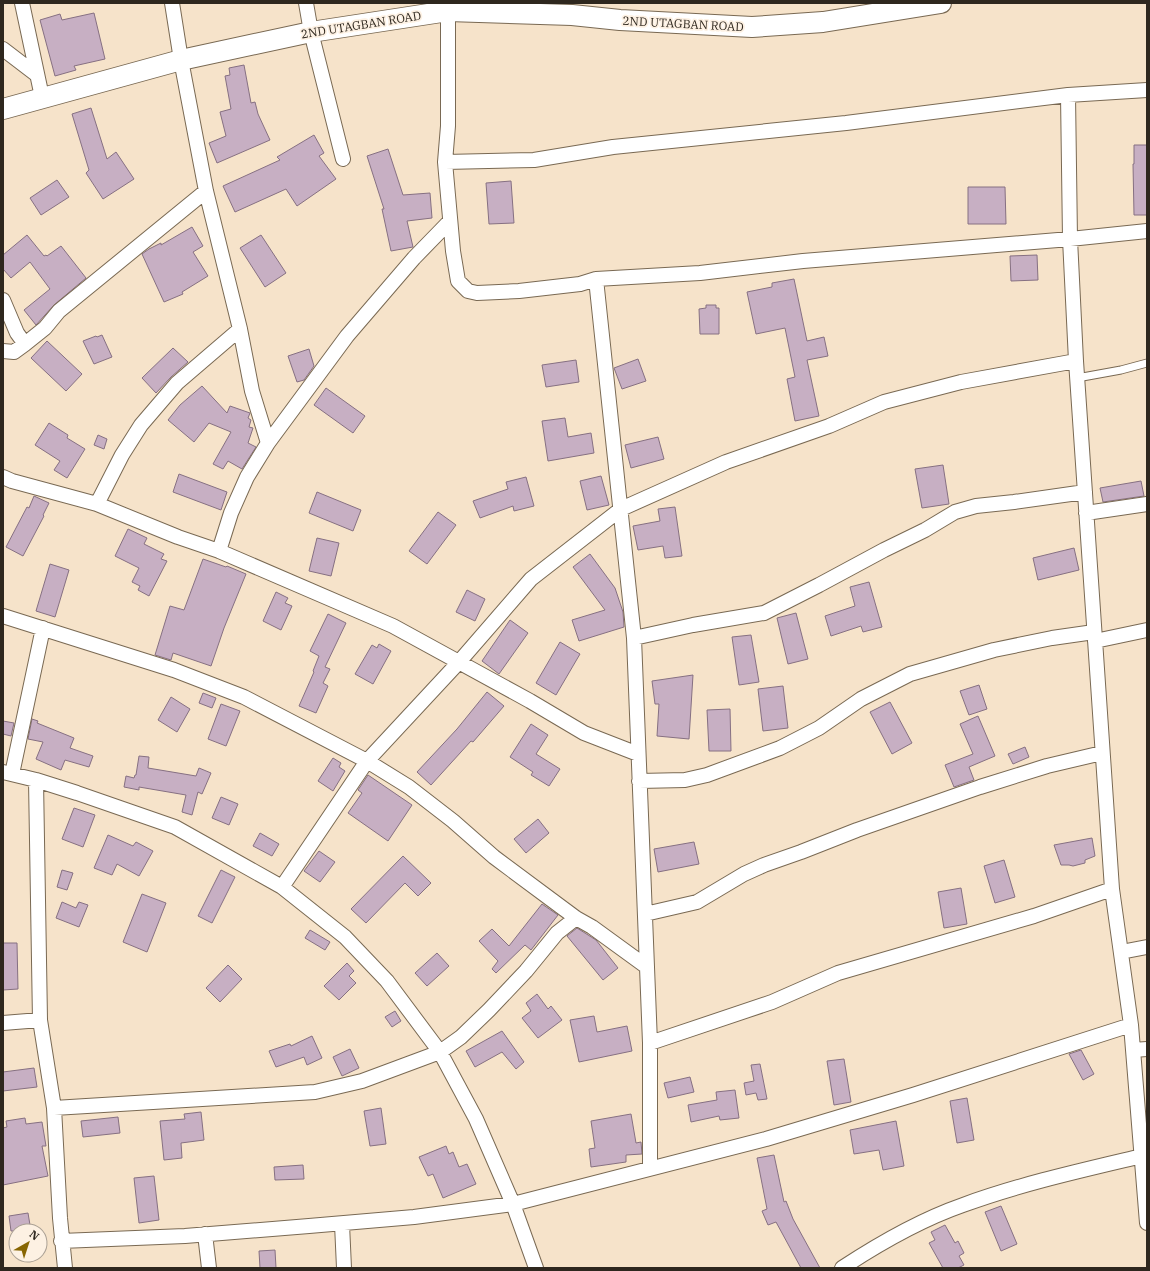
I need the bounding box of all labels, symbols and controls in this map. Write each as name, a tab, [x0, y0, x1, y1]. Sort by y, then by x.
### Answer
street label: 2ND UTAGBAN ROAD	[300, 8, 422, 41]
street label: 2ND UTAGBAN ROAD	[622, 13, 744, 34]
north arrow	[8, 1223, 48, 1263]
text: N	[27, 1227, 42, 1244]

